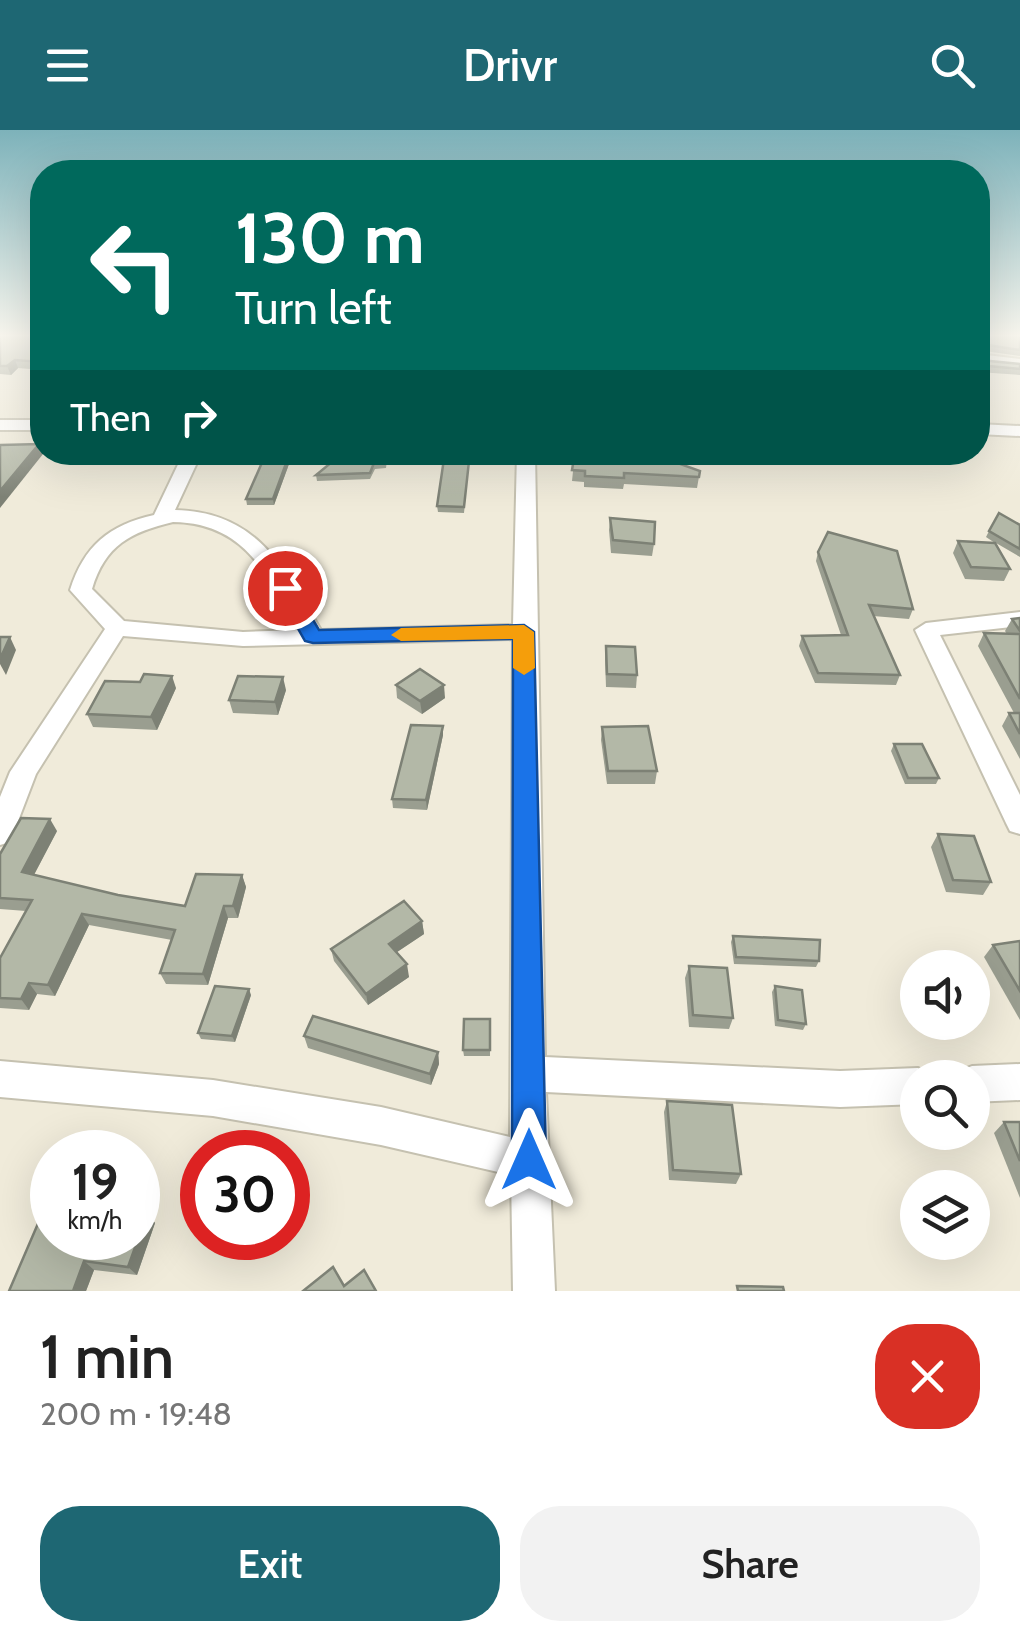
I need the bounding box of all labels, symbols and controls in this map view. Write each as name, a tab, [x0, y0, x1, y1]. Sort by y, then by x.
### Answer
icon: menu	[40, 38, 95, 93]
text: Drivr	[463, 38, 557, 92]
icon: search	[925, 38, 980, 93]
text: 130 m	[235, 195, 425, 281]
icon: left	[70, 200, 200, 330]
text: Turn left	[235, 281, 392, 335]
icon: right	[171, 390, 226, 445]
text: Then	[70, 394, 151, 441]
pin	[243, 546, 328, 631]
icon: arrive	[258, 561, 313, 616]
map controls	[900, 950, 990, 1260]
button: sound	[900, 950, 990, 1040]
button: search	[900, 1060, 990, 1150]
position arrow	[477, 1108, 581, 1212]
speed limit sign: 30	[180, 1130, 310, 1260]
text: 19	[72, 1152, 118, 1213]
button: layers	[900, 1170, 990, 1260]
text: km/h	[68, 1205, 122, 1235]
text: 1 min	[40, 1320, 174, 1393]
button: close	[875, 1324, 980, 1429]
text: 200 m · 19:48	[40, 1394, 232, 1433]
button: Exit	[40, 1506, 500, 1621]
button: Share	[520, 1506, 980, 1621]

